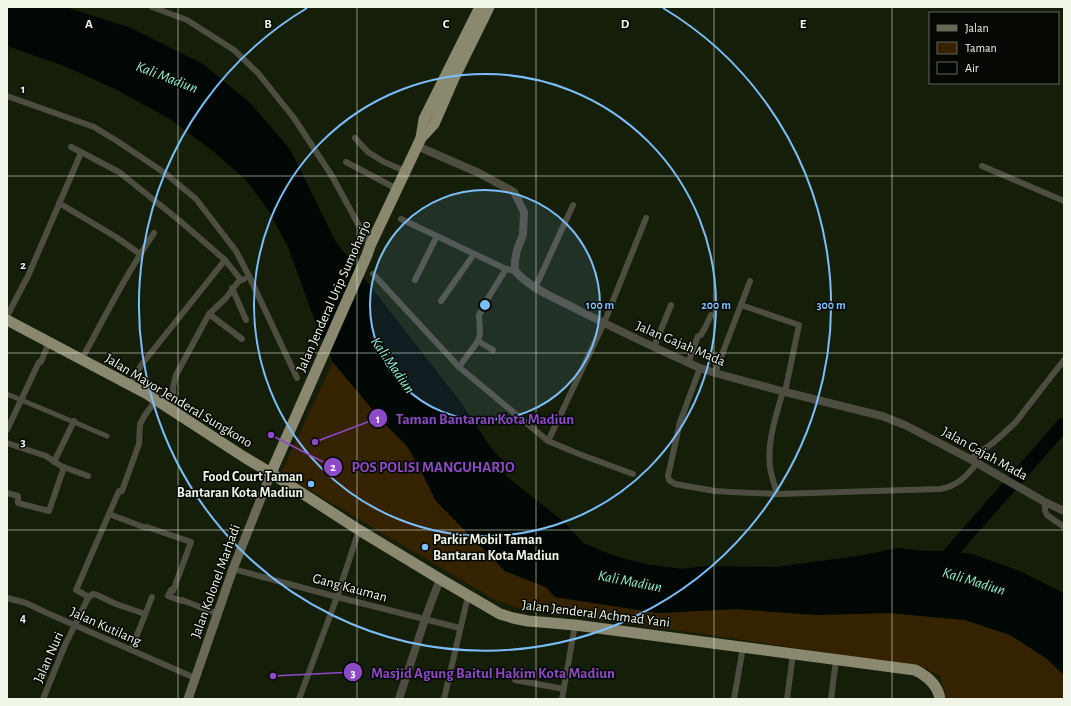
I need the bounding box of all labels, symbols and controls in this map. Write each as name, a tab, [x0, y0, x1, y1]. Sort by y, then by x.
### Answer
legend	[929, 12, 1059, 84]
text: A	[85, 18, 93, 31]
text: B	[264, 18, 272, 31]
text: C	[443, 18, 450, 31]
text: D	[621, 18, 630, 31]
text: E	[800, 18, 807, 31]
text: Jalan	[965, 22, 989, 34]
text: Taman	[965, 42, 997, 54]
water label: Kali Madiun	[134, 59, 200, 96]
text: Air	[965, 62, 979, 74]
text: 1	[21, 83, 25, 96]
street label: Jalan Jenderal Urip Sumoharjo	[294, 218, 374, 374]
text: 2	[20, 259, 26, 272]
centre of rings	[478, 298, 492, 312]
text: 100 m	[586, 299, 614, 311]
text: 200 m	[701, 299, 731, 311]
text: 300 m	[816, 299, 846, 311]
street label: Jalan Gajah Mada	[634, 319, 728, 369]
water label: Kali Madiun	[368, 334, 417, 396]
street label: Jalan Mayor Jenderal Sungkono	[102, 351, 255, 450]
callout: Taman Bantaran Kota Madiun	[368, 405, 582, 432]
text: Taman Bantaran Kota Madiun	[396, 412, 574, 427]
text: 1	[376, 413, 380, 425]
street label: Jalan Gajah Mada	[939, 425, 1030, 483]
text: 3	[20, 436, 26, 449]
callout: POS POLISI MANGUHARJO	[323, 453, 522, 480]
text: POS POLISI MANGUHARJO	[351, 460, 515, 475]
text: 2	[330, 461, 336, 473]
place label: Food Court Taman Bantaran Kota Madiun	[177, 470, 303, 500]
marker: Food Court Taman Bantaran Kota Madiun	[306, 479, 316, 489]
street label: Jalan Kolonel Marhadi	[189, 523, 243, 640]
place label: Parkir Mobil Taman Bantaran Kota Madiun	[433, 533, 559, 563]
marker: Parkir Mobil Taman Bantaran Kota Madiun	[420, 542, 430, 552]
water label: Kali Madiun	[941, 565, 1007, 598]
water label: Kali Madiun	[597, 568, 663, 595]
street label: Gang Kauman	[311, 571, 389, 605]
street label: Jalan Jenderal Achmad Yani	[521, 598, 671, 630]
street label: Jalan Kutilang	[68, 605, 143, 649]
text: 4	[20, 612, 27, 625]
street label: Jalan Nuri	[31, 630, 66, 685]
callout: Masjid Agung Baitul Hakim Kota Madiun	[343, 659, 623, 686]
text: Masjid Agung Baitul Hakim Kota Madiun	[371, 666, 615, 681]
text: 3	[350, 667, 356, 679]

